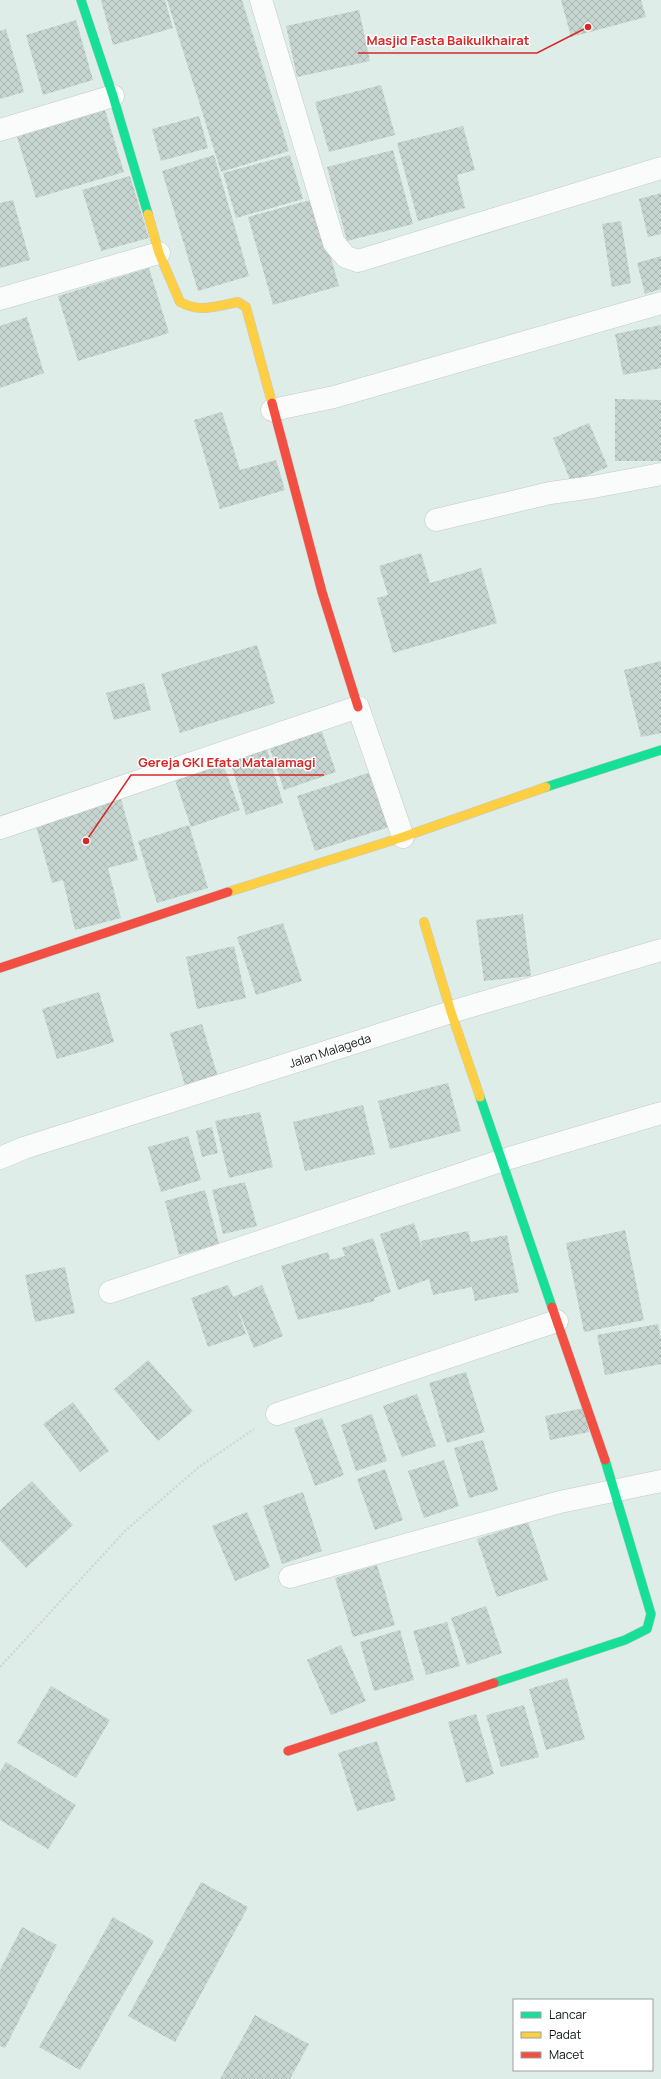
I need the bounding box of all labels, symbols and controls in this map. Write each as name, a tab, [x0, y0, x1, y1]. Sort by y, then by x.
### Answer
callout: Masjid Fasta Baikulkhairat	[358, 28, 537, 53]
text: Masjid Fasta Baikulkhairat	[367, 31, 530, 49]
callout: Gereja GKI Efata Matalamagi	[131, 750, 324, 775]
text: Gereja GKI Efata Matalamagi	[138, 753, 316, 771]
street label: Jalan Malageda	[287, 1029, 373, 1072]
legend	[513, 1999, 653, 2071]
text: Lancar	[549, 2006, 587, 2023]
text: Padat	[549, 2026, 581, 2043]
text: Macet	[549, 2046, 584, 2063]

